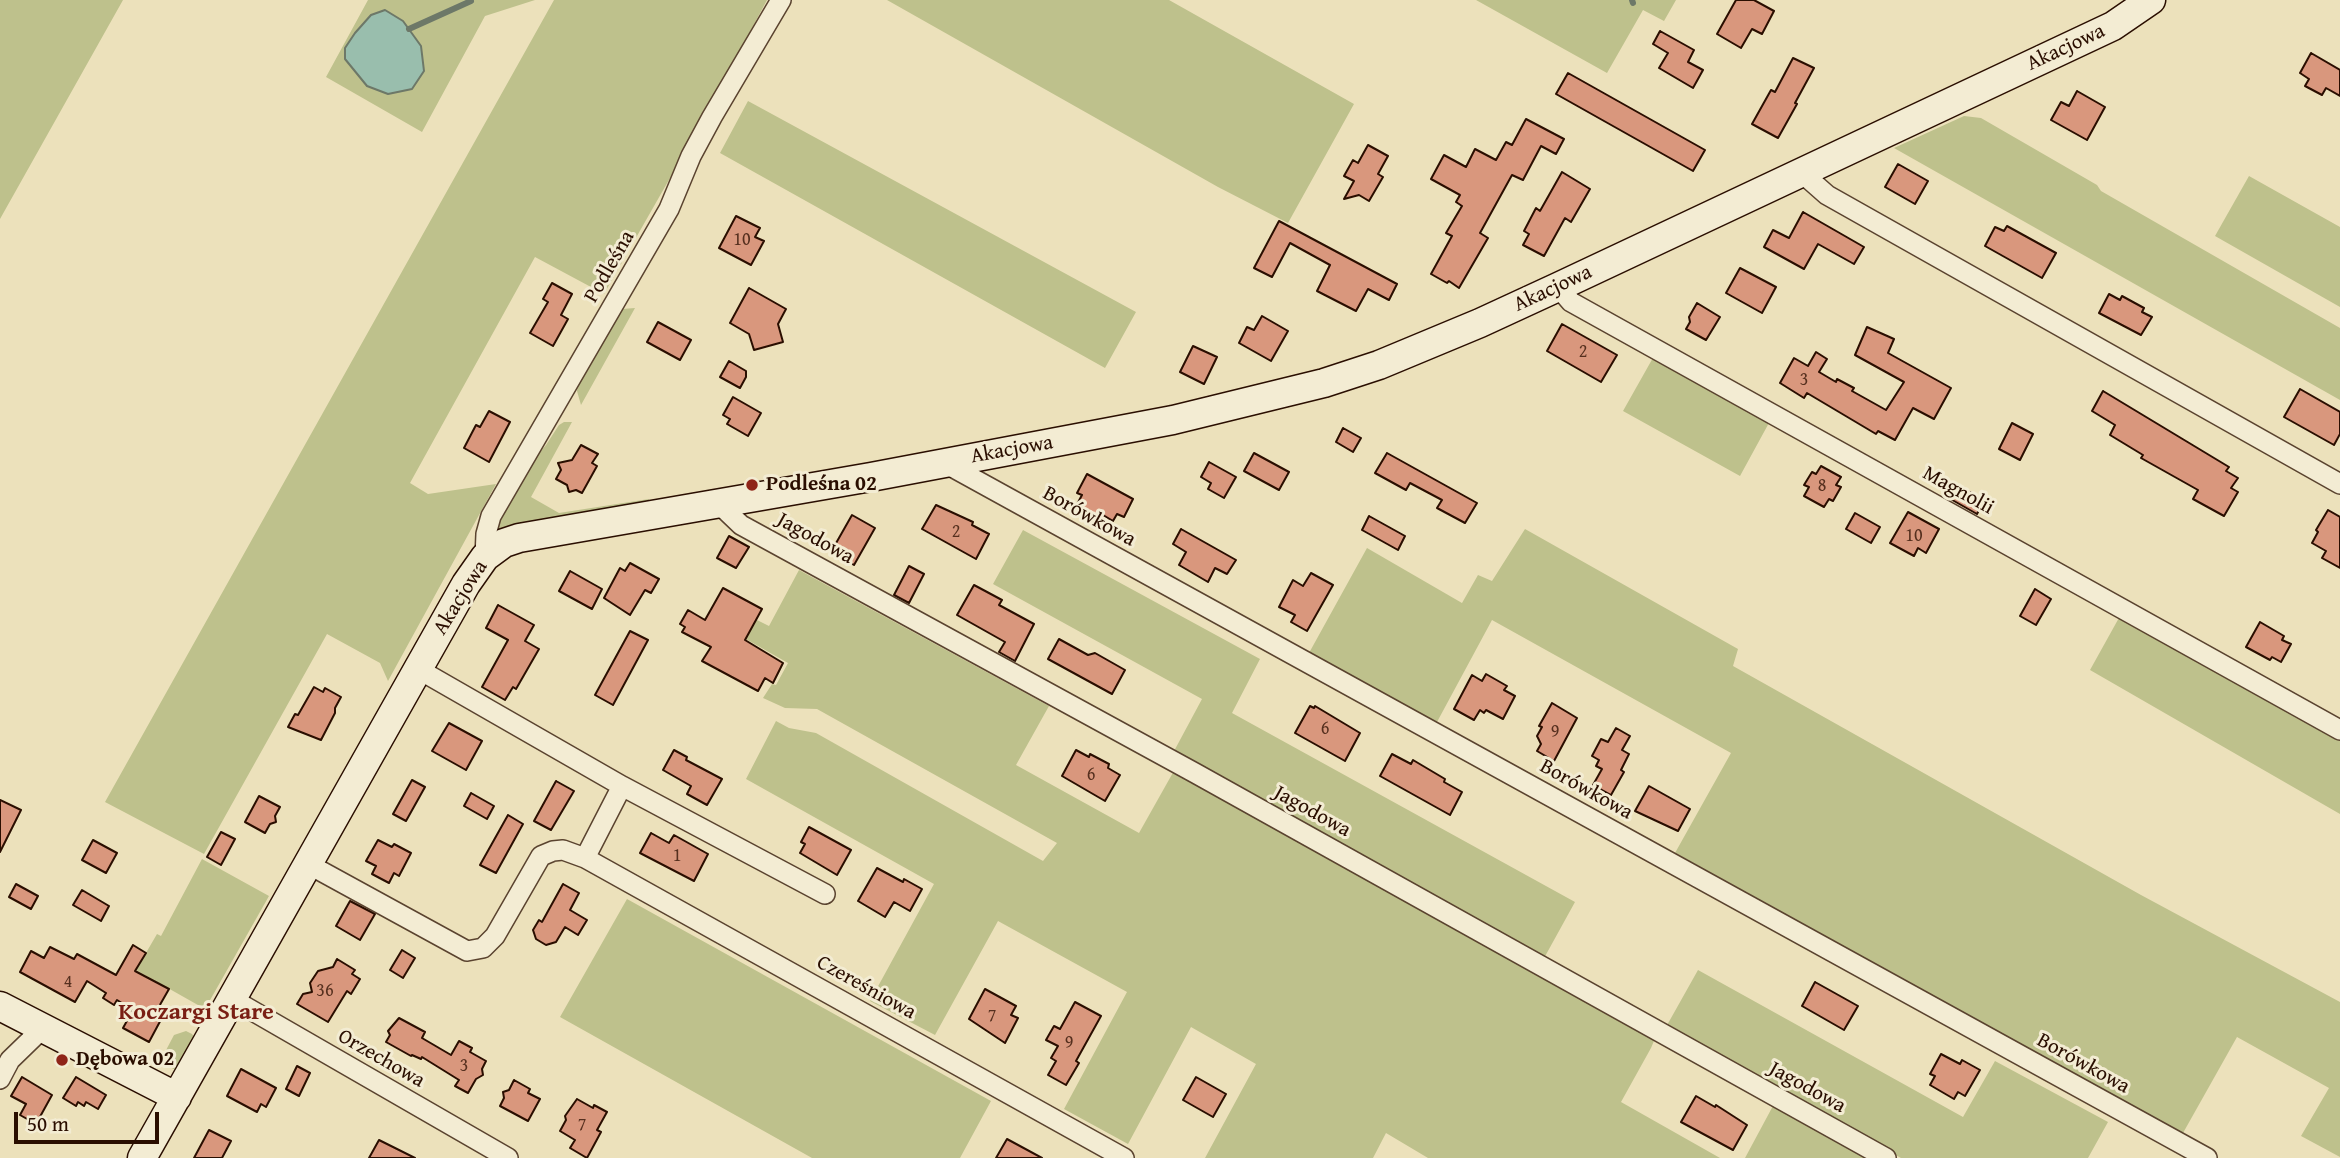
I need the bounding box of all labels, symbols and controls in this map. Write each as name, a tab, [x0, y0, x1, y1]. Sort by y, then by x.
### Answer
street label: Akacjowa	[2023, 19, 2109, 77]
street label: Podleśna	[579, 226, 641, 308]
house number: 10	[733, 229, 751, 251]
street label: Akacjowa	[1510, 260, 1596, 318]
house number: 2	[1579, 341, 1587, 363]
house number: 3	[1800, 369, 1808, 391]
street label: Akacjowa	[969, 430, 1055, 470]
street label: Magnolii	[1918, 461, 1998, 521]
place label: Podleśna 02	[766, 472, 877, 498]
house number: 8	[1818, 475, 1826, 497]
marker: Podleśna 02	[744, 477, 760, 493]
street label: Borówkowa	[1038, 481, 1140, 553]
street label: Jagodowa	[772, 508, 858, 570]
house number: 2	[952, 521, 960, 543]
house number: 10	[1905, 525, 1923, 547]
street label: Akacjowa	[428, 556, 494, 640]
house number: 6	[1321, 718, 1329, 740]
house number: 9	[1551, 721, 1559, 743]
street label: Borówkowa	[1535, 754, 1637, 826]
house number: 6	[1087, 764, 1095, 786]
street label: Jagodowa	[1269, 781, 1355, 843]
house number: 1	[673, 845, 681, 867]
street label: Czereśniowa	[812, 950, 920, 1026]
house number: 4	[64, 971, 72, 993]
house number: 36	[316, 980, 334, 1002]
district label: Koczargi Stare	[118, 999, 274, 1027]
house number: 7	[988, 1005, 996, 1027]
street label: Orzechowa	[333, 1024, 429, 1094]
street label: Borówkowa	[2032, 1028, 2134, 1100]
house number: 9	[1065, 1032, 1073, 1054]
place label: Dębowa 02	[76, 1047, 174, 1073]
marker: Dębowa 02	[54, 1052, 70, 1068]
house number: 3	[460, 1055, 468, 1077]
street label: Jagodowa	[1764, 1057, 1850, 1119]
scale bar	[18, 1098, 163, 1142]
text: 50 m	[27, 1108, 69, 1139]
house number: 7	[578, 1114, 586, 1136]

